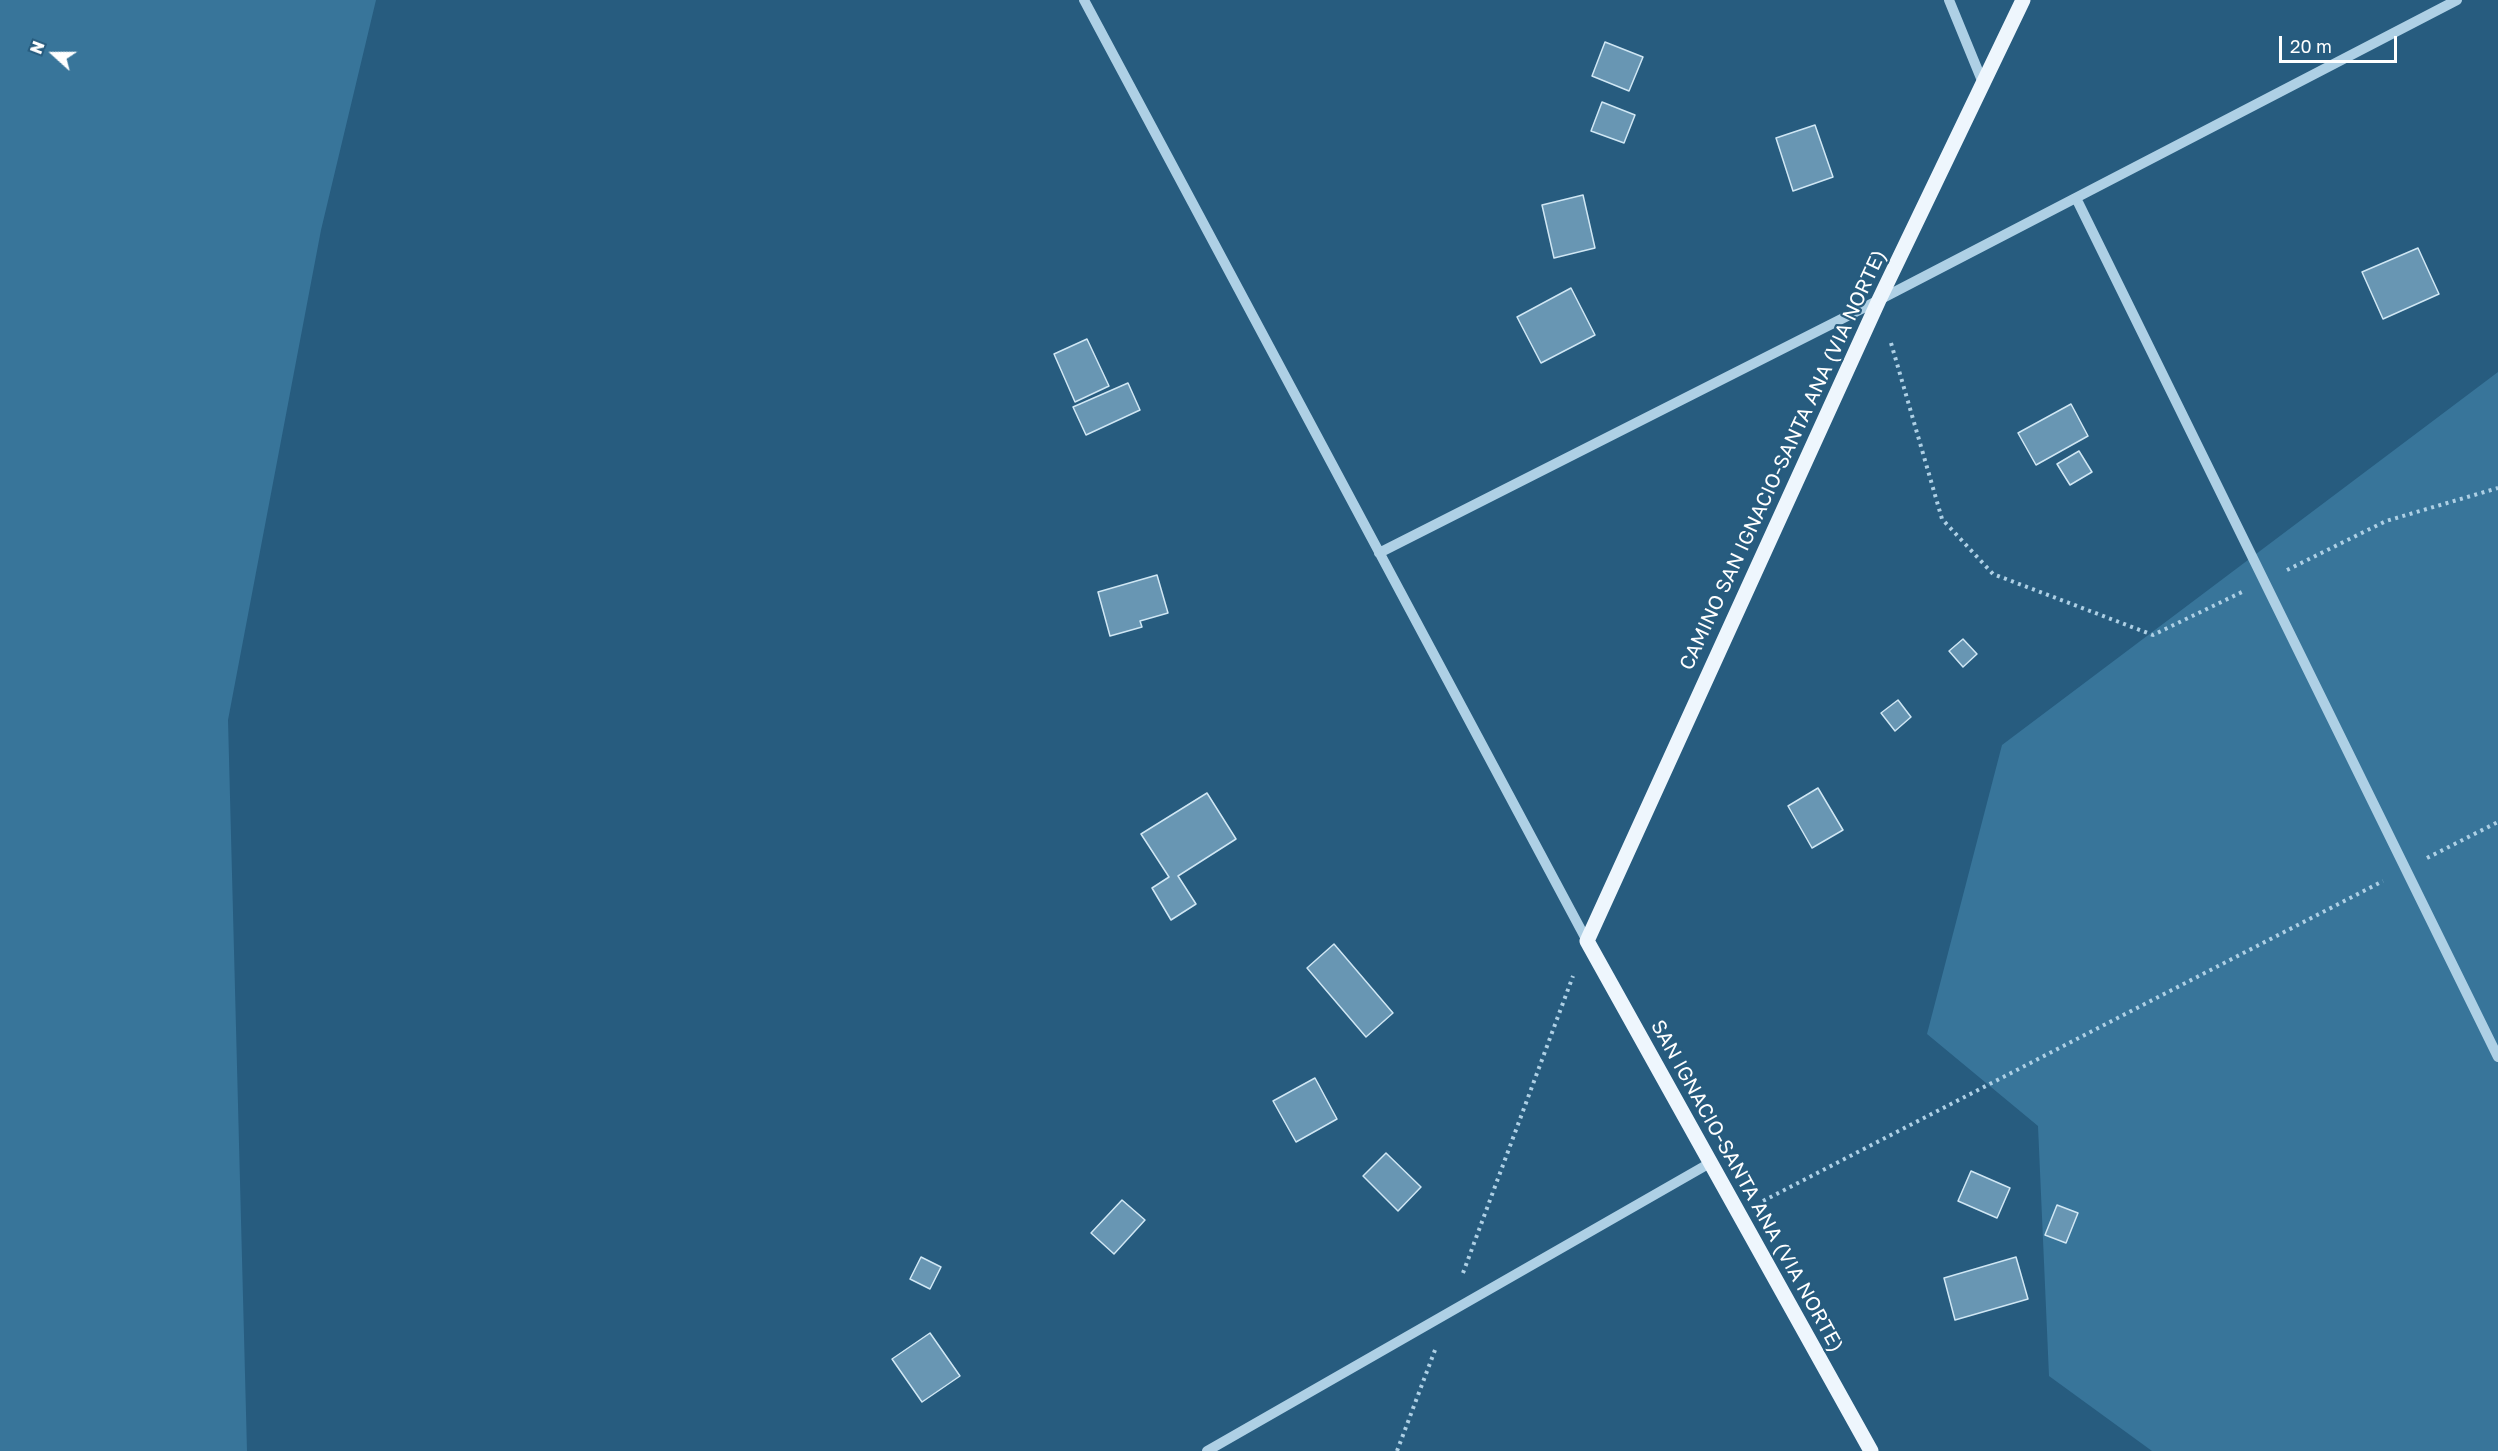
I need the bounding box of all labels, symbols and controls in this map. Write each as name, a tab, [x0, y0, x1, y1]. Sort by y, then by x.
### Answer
north arrow	[24, 24, 84, 84]
scale bar	[2282, 24, 2400, 62]
text: 20 m	[2290, 35, 2332, 57]
text: N	[26, 38, 49, 57]
street label: CAMINO SAN IGNACIO-SANTA ANA (VIA NORTE)	[1675, 246, 1891, 674]
street label: SAN IGNACIO-SANTA ANA (VIA NORTE)	[1645, 1016, 1849, 1356]

